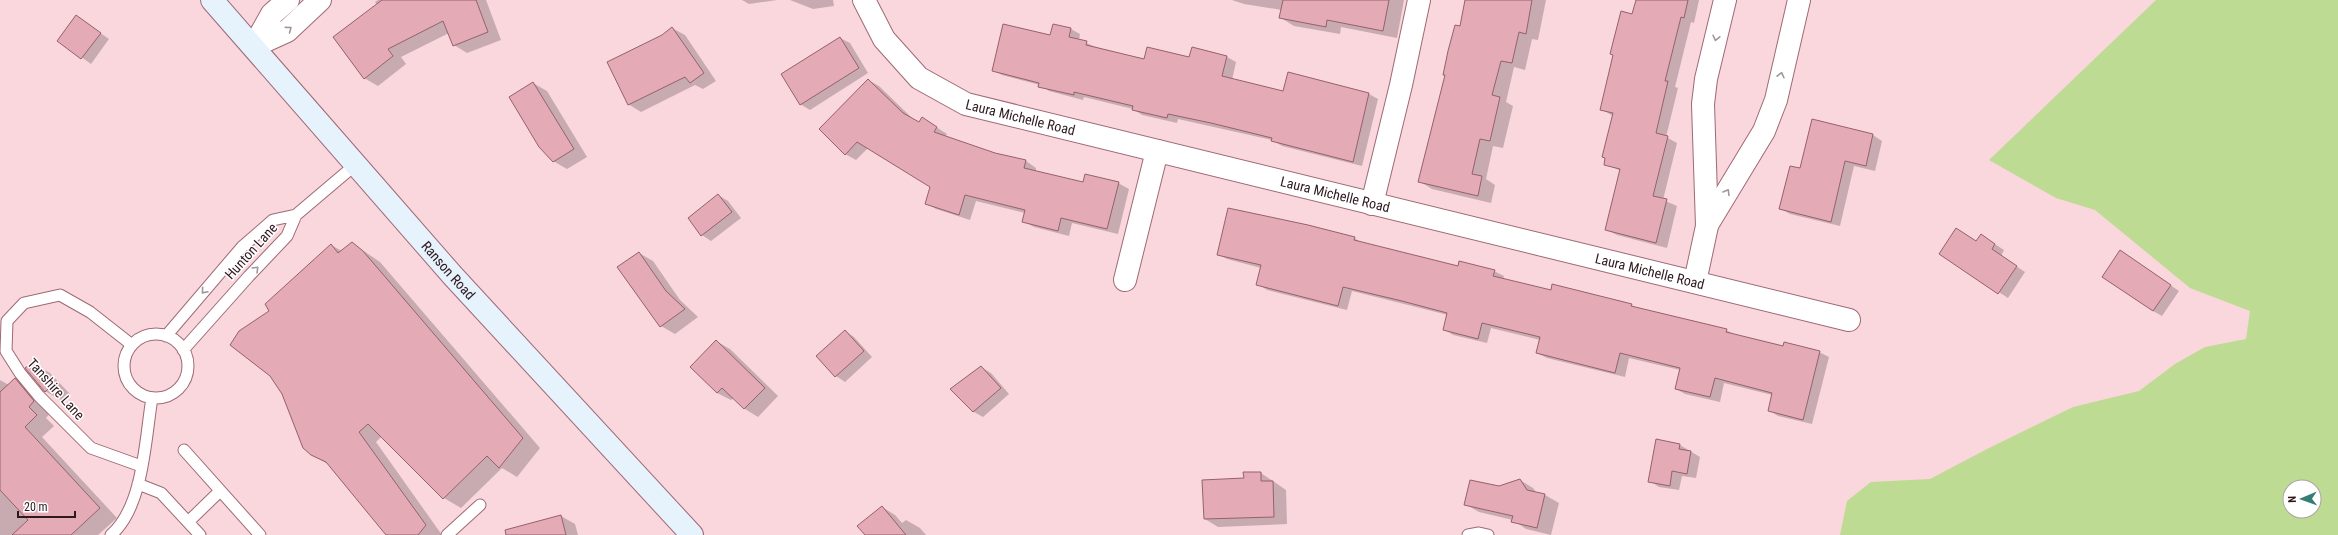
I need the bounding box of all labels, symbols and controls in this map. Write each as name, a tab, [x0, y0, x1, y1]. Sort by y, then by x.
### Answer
one-way arrow	[284, 27, 291, 34]
one-way arrow	[1712, 35, 1720, 41]
one-way arrow	[1777, 72, 1785, 79]
street label: Laura Michelle Road	[964, 96, 1077, 138]
street label: Laura Michelle Road	[1279, 173, 1391, 215]
one-way arrow	[1722, 189, 1729, 196]
street label: Hunton Lane	[222, 219, 281, 282]
street label: Ranson Road	[418, 238, 478, 303]
street label: Laura Michelle Road	[1594, 250, 1706, 292]
one-way arrow	[251, 266, 259, 274]
one-way arrow	[202, 286, 209, 294]
street label: Tanshire Lane	[24, 355, 88, 423]
north arrow	[2282, 479, 2322, 519]
scale bar	[18, 493, 75, 519]
text: N	[2286, 495, 2299, 503]
text: 20 m	[24, 500, 48, 514]

